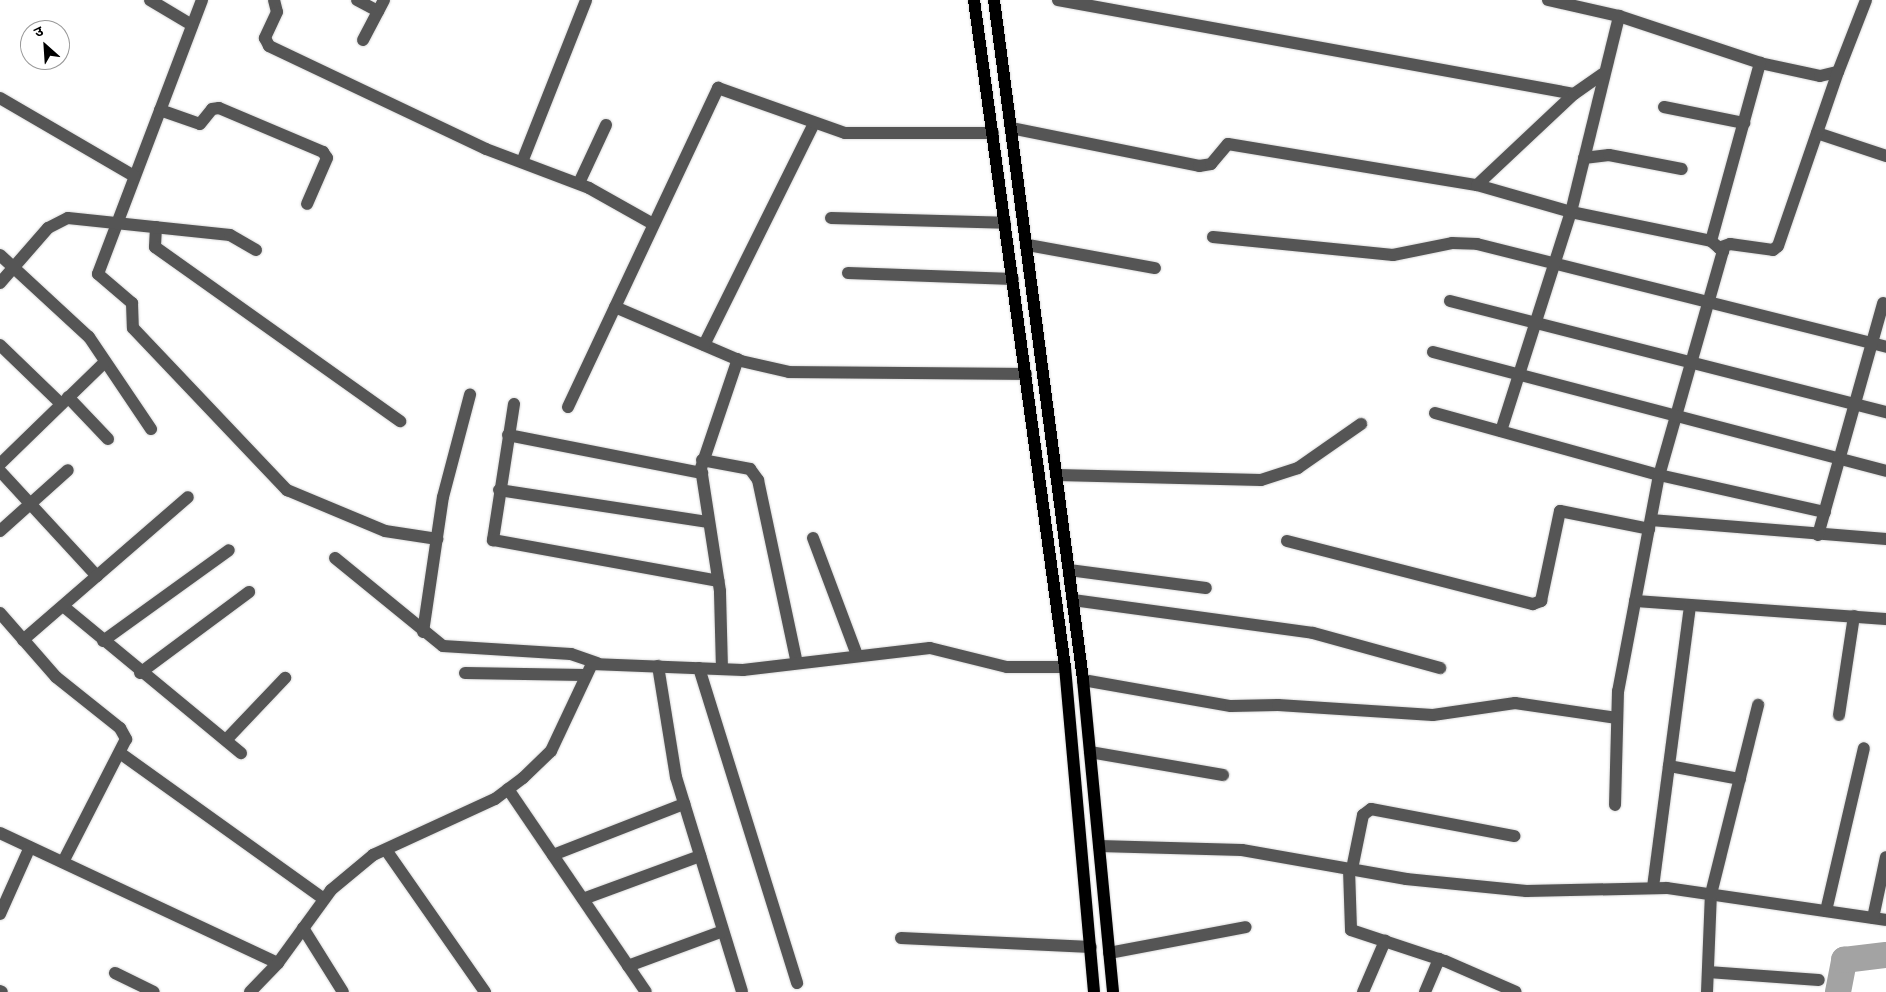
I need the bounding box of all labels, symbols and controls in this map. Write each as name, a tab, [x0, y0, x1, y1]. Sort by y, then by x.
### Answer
north arrow	[20, 20, 70, 70]
text: उ	[31, 23, 46, 41]

